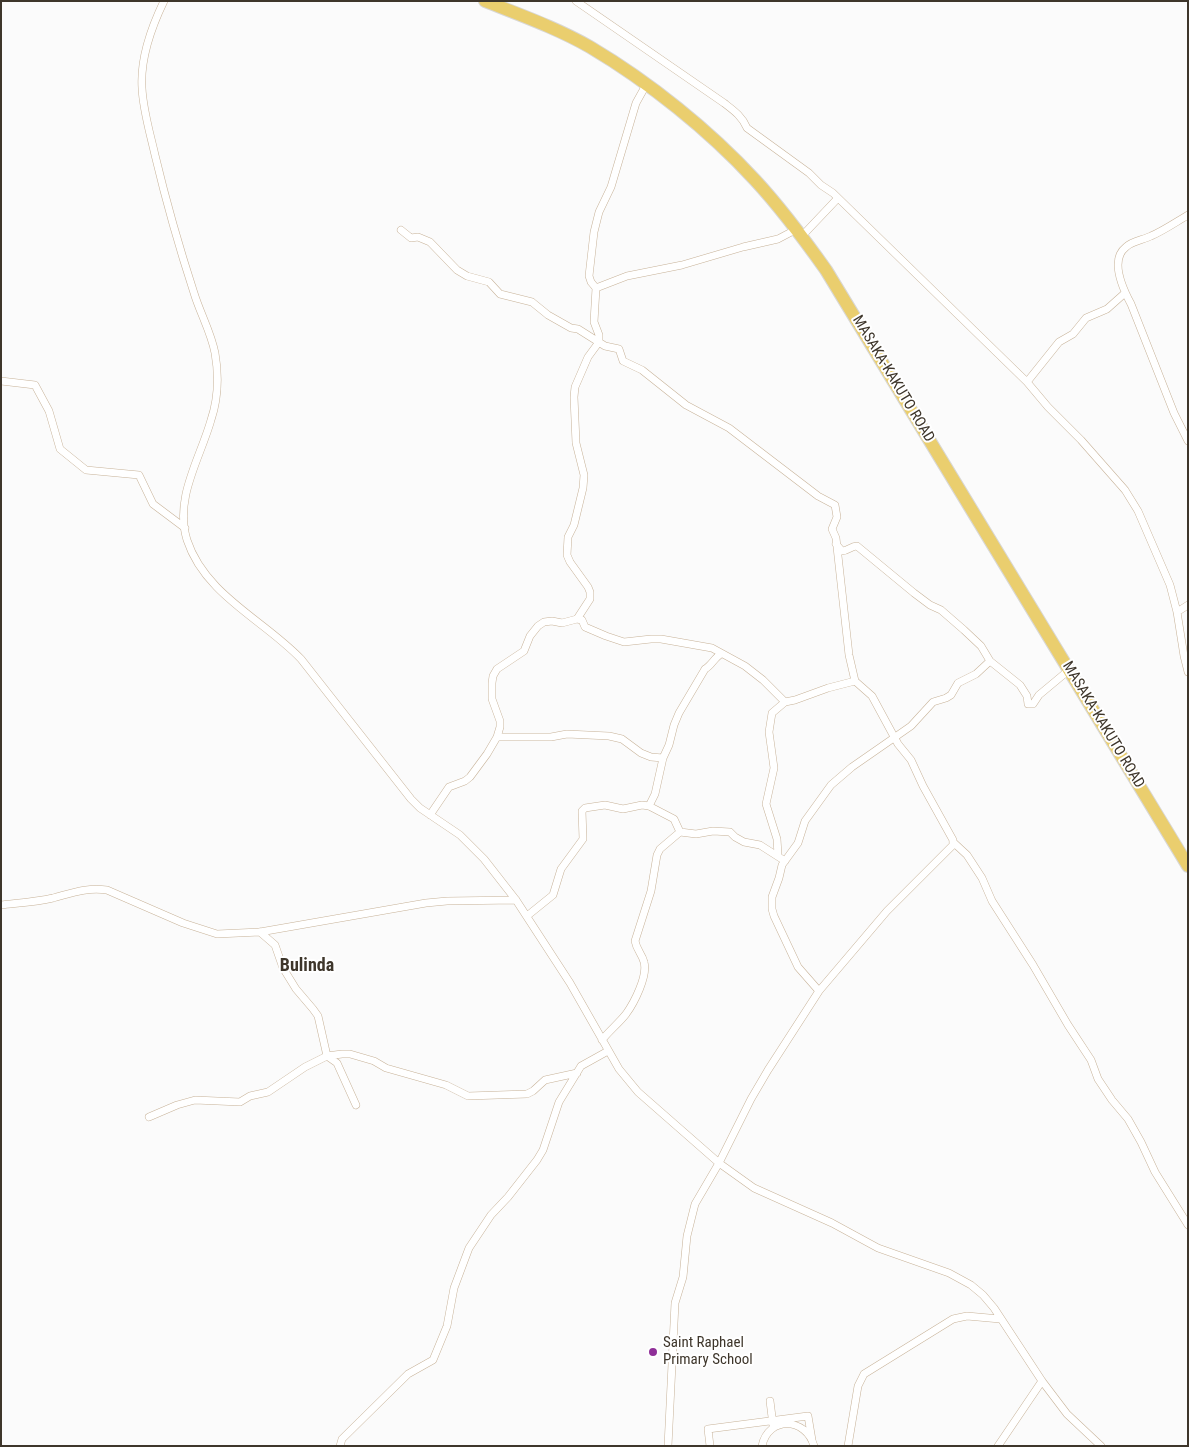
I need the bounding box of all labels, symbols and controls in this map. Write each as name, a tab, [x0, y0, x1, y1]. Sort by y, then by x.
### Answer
street label: MASAKA-KAKUTO ROAD	[848, 312, 938, 446]
street label: MASAKA-KAKUTO ROAD	[1058, 658, 1148, 792]
district label: Bulinda	[280, 955, 334, 977]
place label: Saint Raphael Primary School	[663, 1334, 753, 1369]
marker: Saint Raphael Primary School	[647, 1346, 659, 1358]

